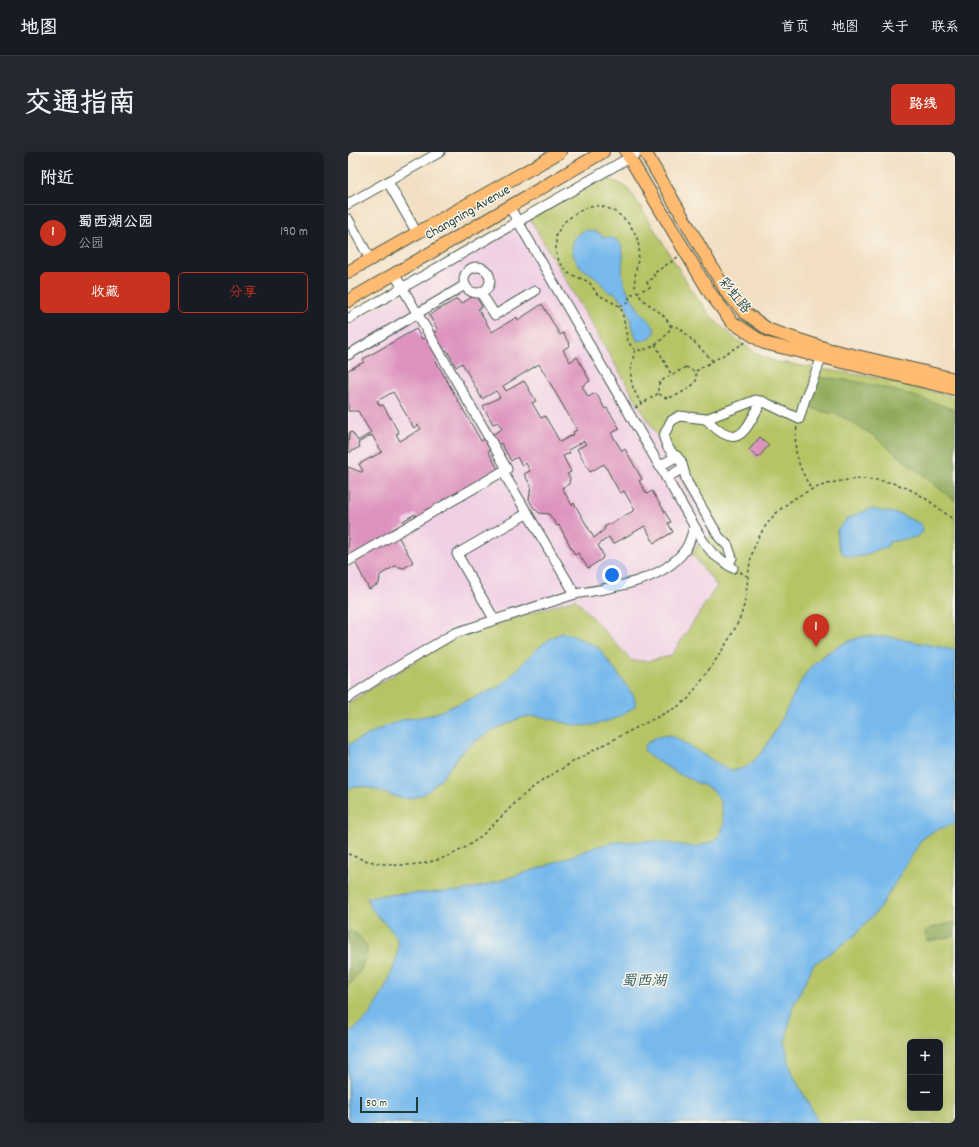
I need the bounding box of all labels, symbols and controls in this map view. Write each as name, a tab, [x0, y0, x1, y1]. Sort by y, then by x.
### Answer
text: 地图	[20, 16, 58, 43]
text: 首页	[781, 18, 809, 38]
text: 地图	[831, 18, 859, 38]
text: 关于	[881, 18, 909, 38]
text: 联系	[931, 18, 959, 38]
button: 路线	[891, 84, 955, 125]
text: 交通指南	[24, 86, 136, 126]
text: 附近	[40, 168, 74, 192]
street label: Changning Avenue	[422, 180, 514, 246]
text: 蜀西湖公园	[78, 212, 153, 234]
text: 1	[52, 223, 54, 242]
text: 190 m	[280, 223, 308, 242]
text: 公园	[78, 235, 104, 254]
button: 收藏	[40, 272, 170, 313]
button: 分享	[178, 272, 308, 313]
street label: 彩虹路	[713, 273, 755, 319]
your location	[602, 565, 622, 585]
pin: 1	[803, 614, 829, 647]
water label: 蜀西湖	[621, 971, 668, 993]
map controls	[907, 1039, 943, 1111]
button: +	[907, 1039, 943, 1075]
button: −	[907, 1075, 943, 1111]
scale bar	[360, 1095, 418, 1114]
text: 50 m	[366, 1096, 387, 1112]

